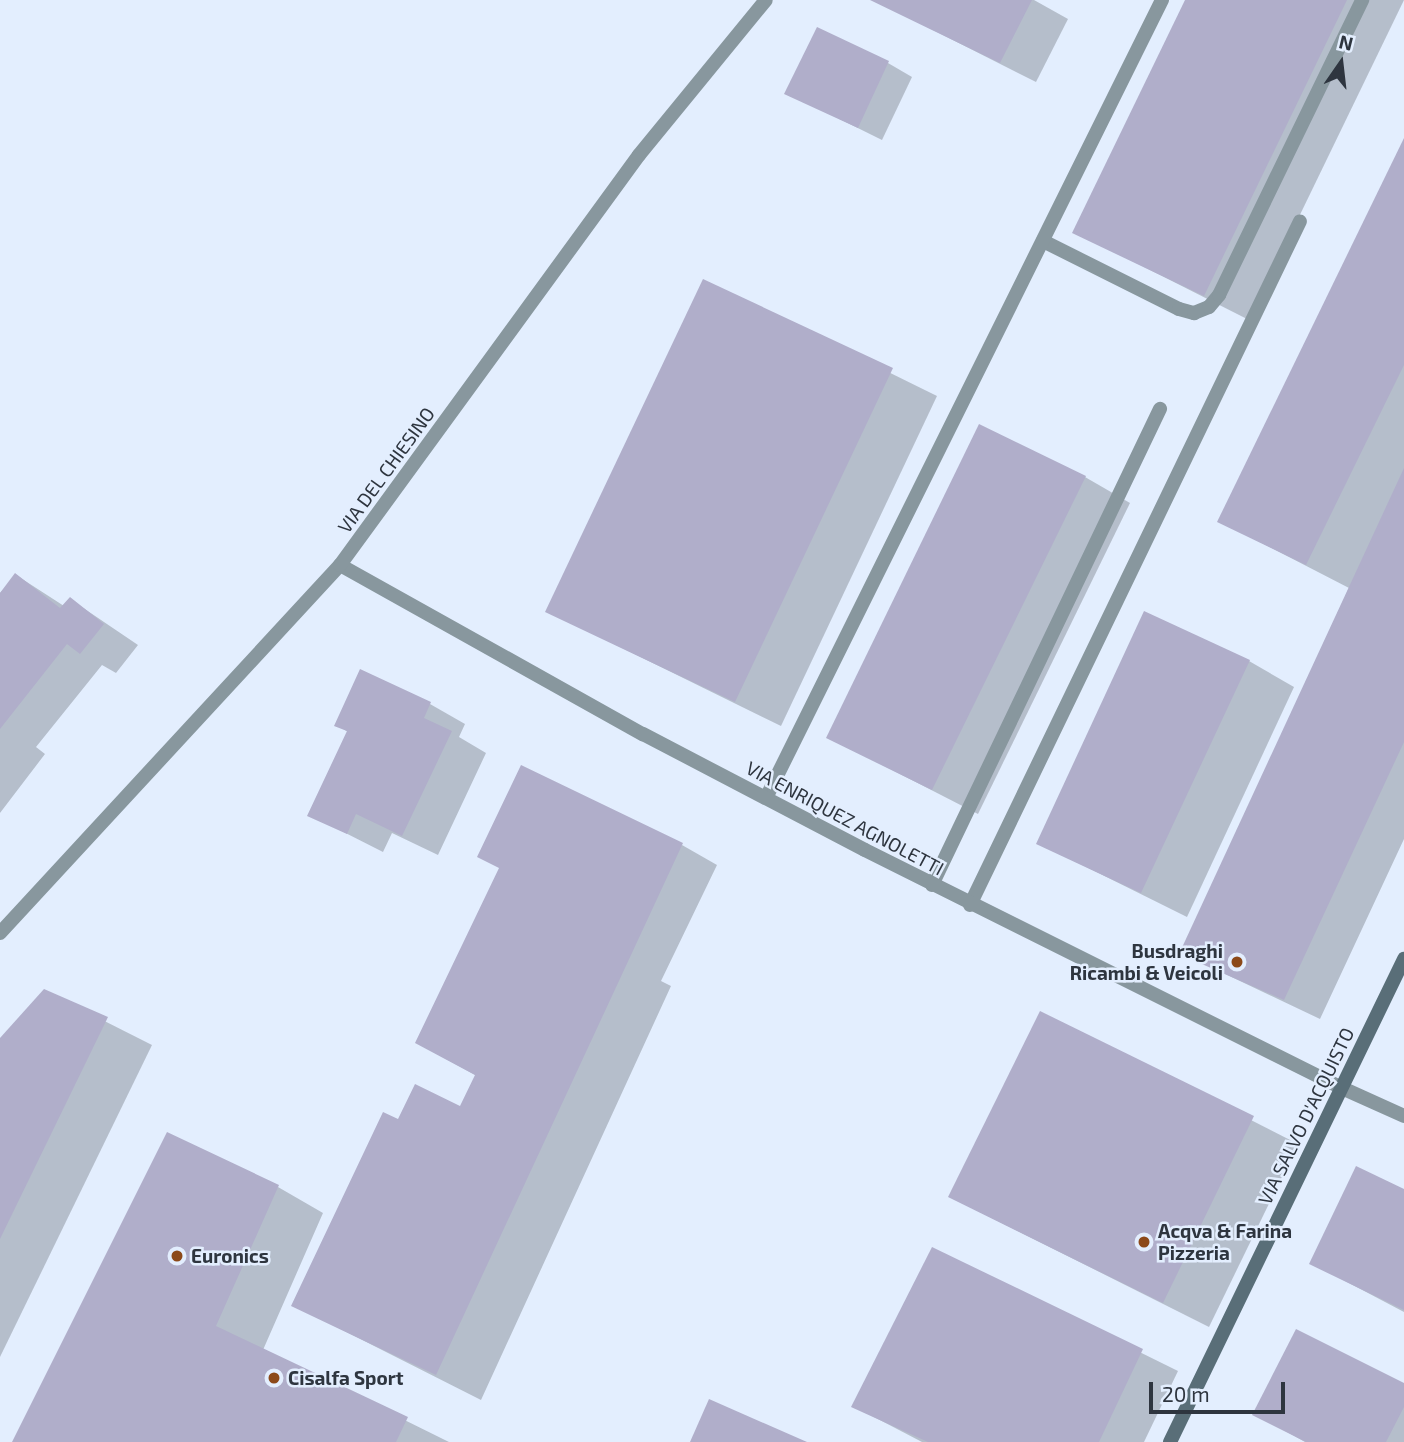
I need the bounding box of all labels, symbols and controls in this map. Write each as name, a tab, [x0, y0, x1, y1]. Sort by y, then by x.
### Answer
north arrow	[1306, 28, 1376, 98]
text: N	[1337, 29, 1356, 55]
street label: VIA DEL CHIESINO	[332, 402, 440, 538]
street label: VIA ENRIQUEZ AGNOLETTI	[742, 756, 948, 880]
place label: Busdraghi Ricambi & Veicoli	[1069, 940, 1223, 984]
marker: Busdraghi Ricambi & Veicoli	[1229, 954, 1245, 970]
street label: VIA SALVO D'ACQUISTO	[1253, 1024, 1359, 1208]
place label: Acqva & Farina Pizzeria	[1158, 1220, 1292, 1264]
marker: Acqva & Farina Pizzeria	[1136, 1234, 1152, 1250]
place label: Euronics	[191, 1245, 269, 1267]
marker: Euronics	[169, 1248, 185, 1264]
place label: Cisalfa Sport	[288, 1367, 404, 1389]
scale bar	[1152, 1368, 1288, 1412]
marker: Cisalfa Sport	[266, 1370, 282, 1386]
text: 20 m	[1162, 1381, 1210, 1406]

